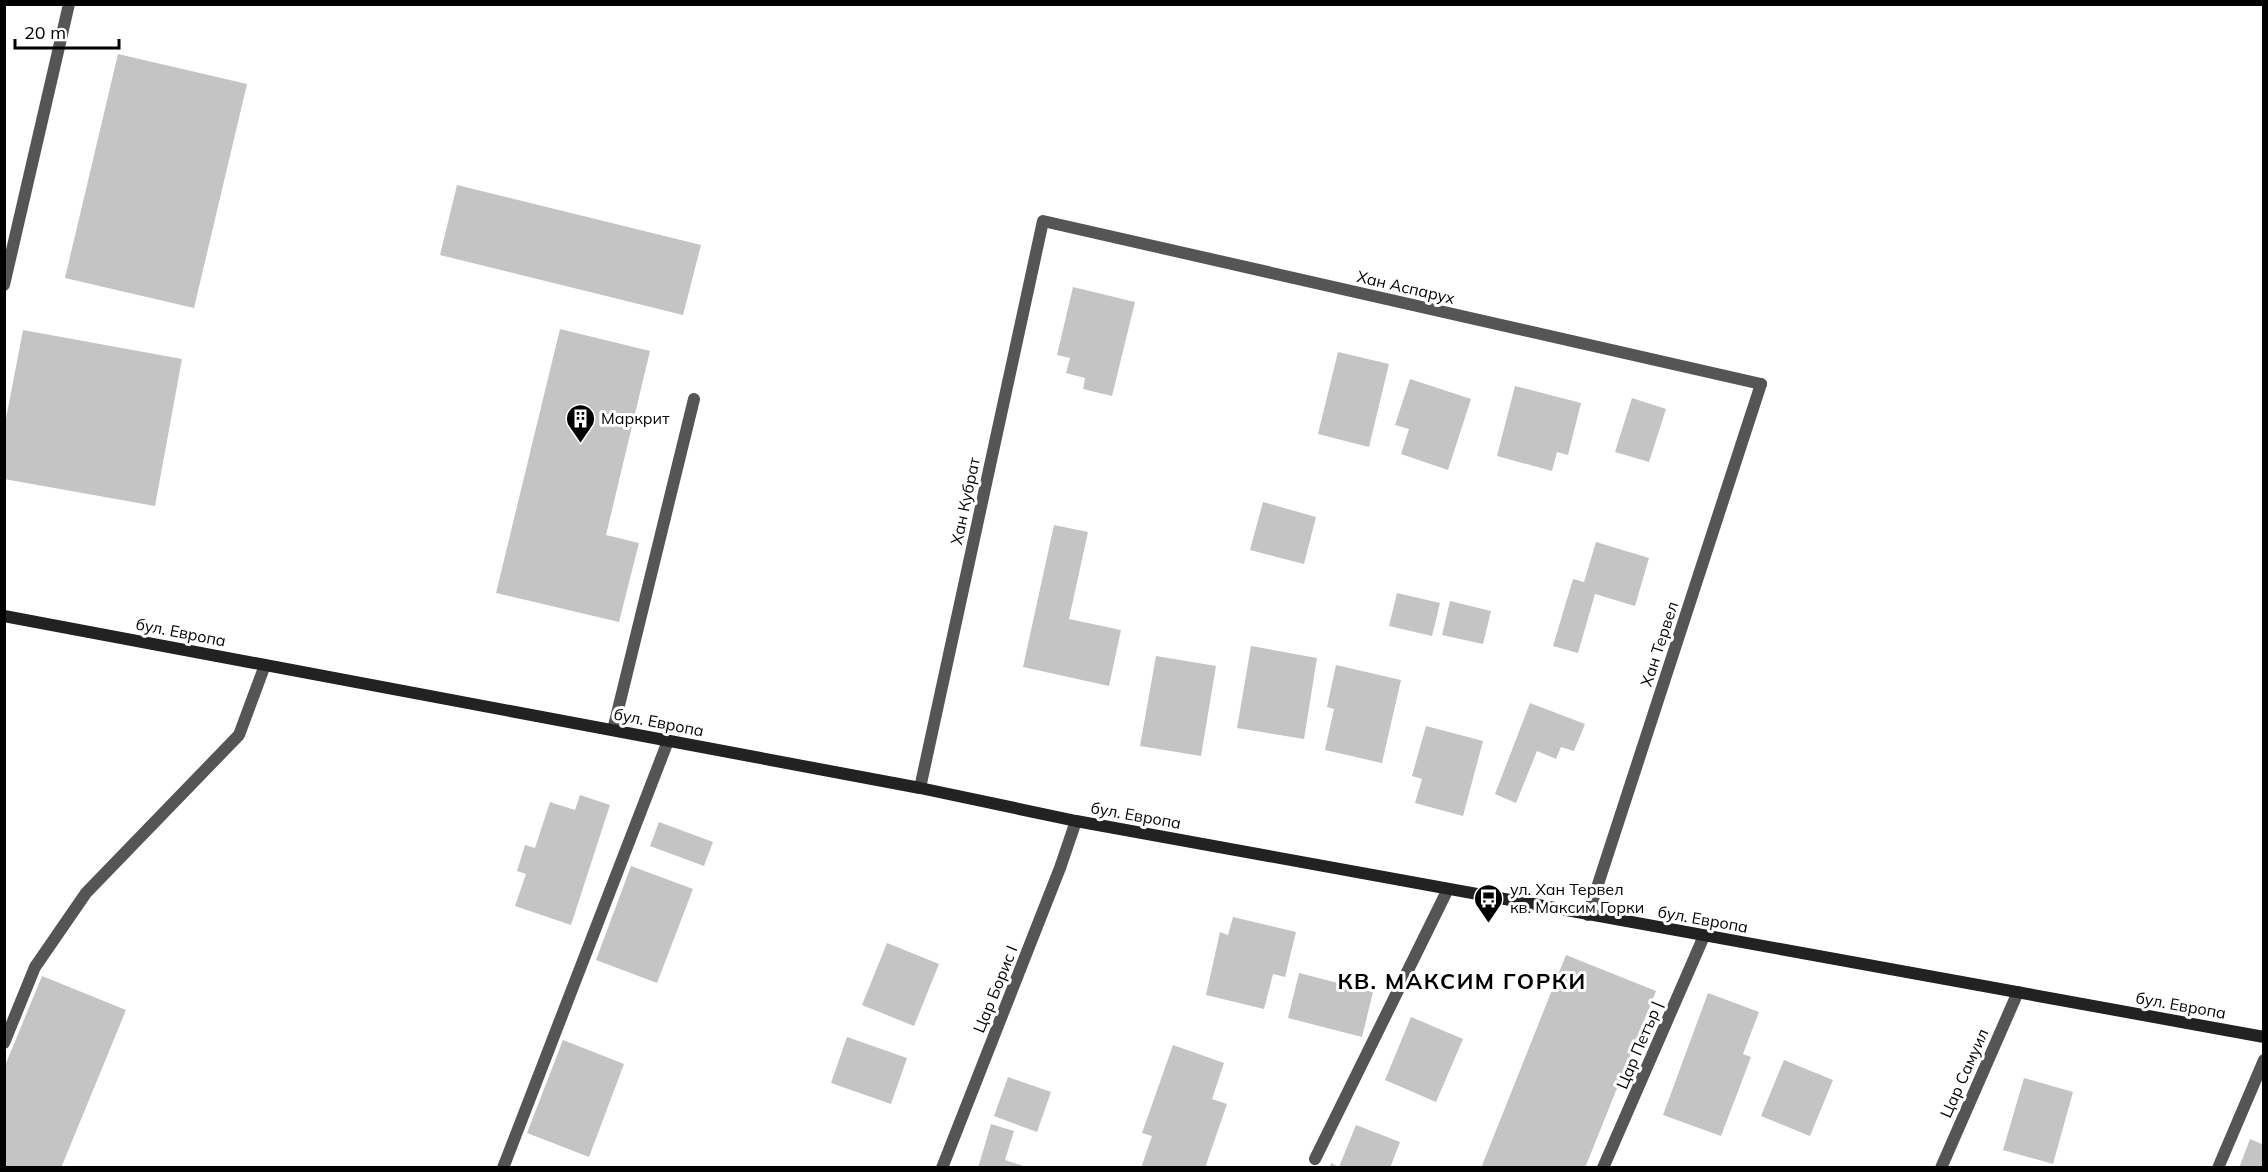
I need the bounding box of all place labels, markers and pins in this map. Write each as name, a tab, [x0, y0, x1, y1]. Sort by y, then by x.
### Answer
building icon: Маркрит	[564, 402, 596, 444]
place label: Маркрит	[601, 408, 670, 428]
place label: ул. Хан Тервел кв. Максим Горки	[1510, 879, 1644, 917]
bus stop icon: ул. Хан Тервел кв. Максим Горки	[1473, 882, 1505, 924]

